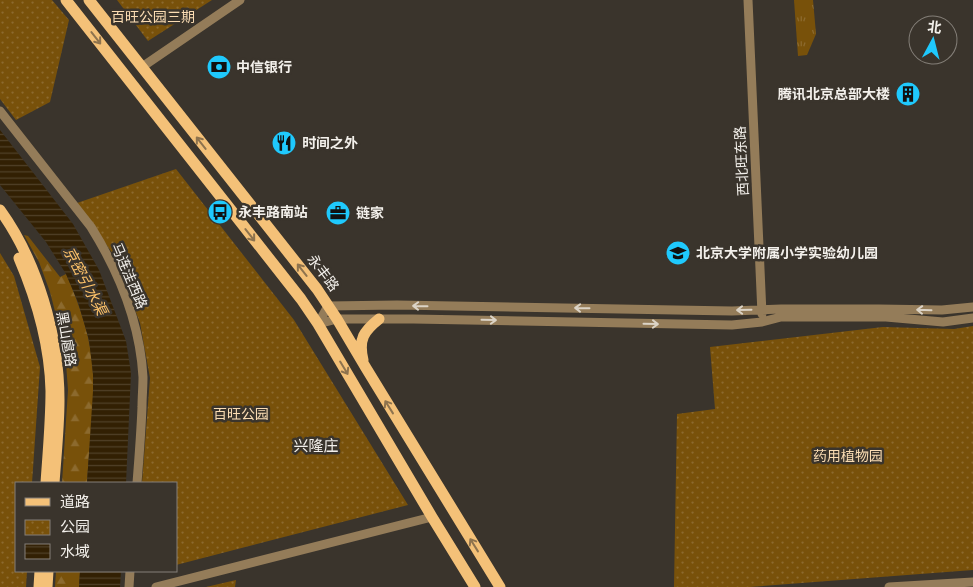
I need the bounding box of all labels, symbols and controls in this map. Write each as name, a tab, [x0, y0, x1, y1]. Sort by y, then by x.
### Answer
park label: 百旺公园三期	[111, 9, 195, 26]
north arrow	[908, 15, 958, 65]
text: 北	[927, 18, 943, 37]
one-way arrow	[90, 32, 101, 45]
bank icon: 中信银行	[206, 54, 232, 80]
place label: 中信银行	[236, 59, 292, 76]
building icon: 腾讯北京总部大楼	[895, 81, 921, 107]
place label: 腾讯北京总部大楼	[778, 86, 890, 103]
street label: 西北旺东路	[732, 126, 752, 196]
restaurant icon: 时间之外	[271, 130, 297, 156]
place label: 时间之外	[302, 135, 358, 152]
one-way arrow	[196, 137, 207, 150]
bus stop icon: 永丰路南站	[207, 199, 233, 225]
office icon: 链家	[325, 200, 351, 226]
place label: 永丰路南站	[238, 204, 308, 221]
place label: 链家	[356, 205, 384, 222]
one-way arrow	[245, 228, 255, 242]
street label: 马连洼西路	[108, 240, 150, 312]
school or university icon: 北京大学附属小学实验幼儿园	[665, 240, 691, 266]
water label: 京密引水渠	[59, 244, 111, 320]
place label: 北京大学附属小学实验幼儿园	[696, 245, 878, 262]
street label: 永丰路	[304, 251, 342, 295]
one-way arrow	[296, 264, 307, 277]
one-way arrow	[412, 301, 428, 311]
one-way arrow	[574, 303, 590, 313]
one-way arrow	[917, 305, 933, 315]
one-way arrow	[737, 306, 753, 315]
street label: 黑山扈路	[53, 310, 79, 368]
one-way arrow	[480, 315, 496, 325]
one-way arrow	[643, 319, 659, 328]
one-way arrow	[339, 360, 349, 374]
one-way arrow	[384, 400, 395, 414]
park label: 百旺公园	[213, 406, 269, 423]
district label: 兴隆庄	[293, 437, 339, 455]
park label: 药用植物园	[813, 448, 883, 465]
legend	[15, 482, 178, 572]
text: 道路	[60, 493, 90, 511]
text: 公园	[60, 518, 90, 536]
one-way arrow	[469, 539, 479, 553]
text: 水域	[60, 543, 90, 561]

